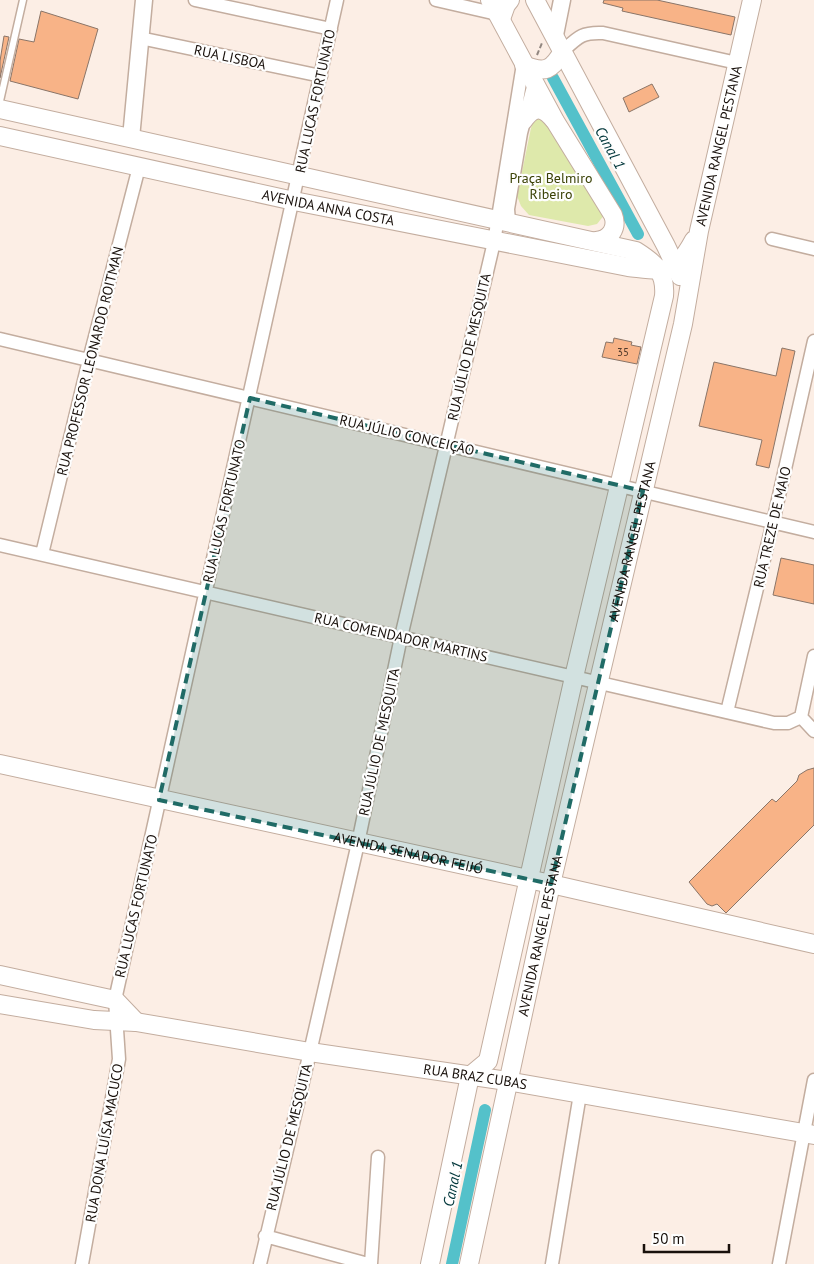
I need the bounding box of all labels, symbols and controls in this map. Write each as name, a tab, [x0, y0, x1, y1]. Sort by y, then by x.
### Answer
street label: RUA LUCAS FORTUNATO	[291, 27, 339, 175]
street label: RUA LISBOA	[192, 41, 268, 74]
street label: AVENIDA RANGEL PESTANA	[691, 63, 746, 228]
water label: Canal 1	[591, 123, 630, 172]
park label: Praça Belmiro Ribeiro	[510, 169, 592, 203]
street label: AVENIDA ANNA COSTA	[261, 185, 397, 230]
street label: RUA PROFESSOR LEONARDO ROITMAN	[53, 244, 127, 478]
street label: RUA JÚLIO DE MESQUITA	[443, 271, 495, 423]
house number: 35	[617, 345, 629, 359]
street label: RUA JÚLIO CONCEIÇÃO	[338, 411, 476, 459]
street label: RUA LUCAS FORTUNATO	[199, 438, 249, 584]
street label: AVENIDA RANGEL PESTANA	[604, 458, 660, 623]
street label: RUA TREZE DE MAIO	[749, 464, 795, 590]
street label: RUA COMENDADOR MARTINS	[313, 608, 489, 666]
street label: RUA JÚLIO DE MESQUITA	[355, 666, 404, 818]
street label: AVENIDA SENADOR FEIJÓ	[332, 828, 485, 878]
street label: RUA LUCAS FORTUNATO	[111, 833, 161, 979]
street label: AVENIDA RANGEL PESTANA	[514, 853, 567, 1018]
street label: RUA BRAZ CUBAS	[422, 1060, 529, 1093]
street label: RUA JÚLIO DE MESQUITA	[262, 1061, 316, 1212]
street label: RUA DONA LUÍSA MACUCO	[81, 1062, 127, 1224]
water label: Canal 1	[438, 1159, 467, 1208]
scale bar	[644, 1222, 729, 1254]
text: 50 m	[652, 1229, 685, 1248]

